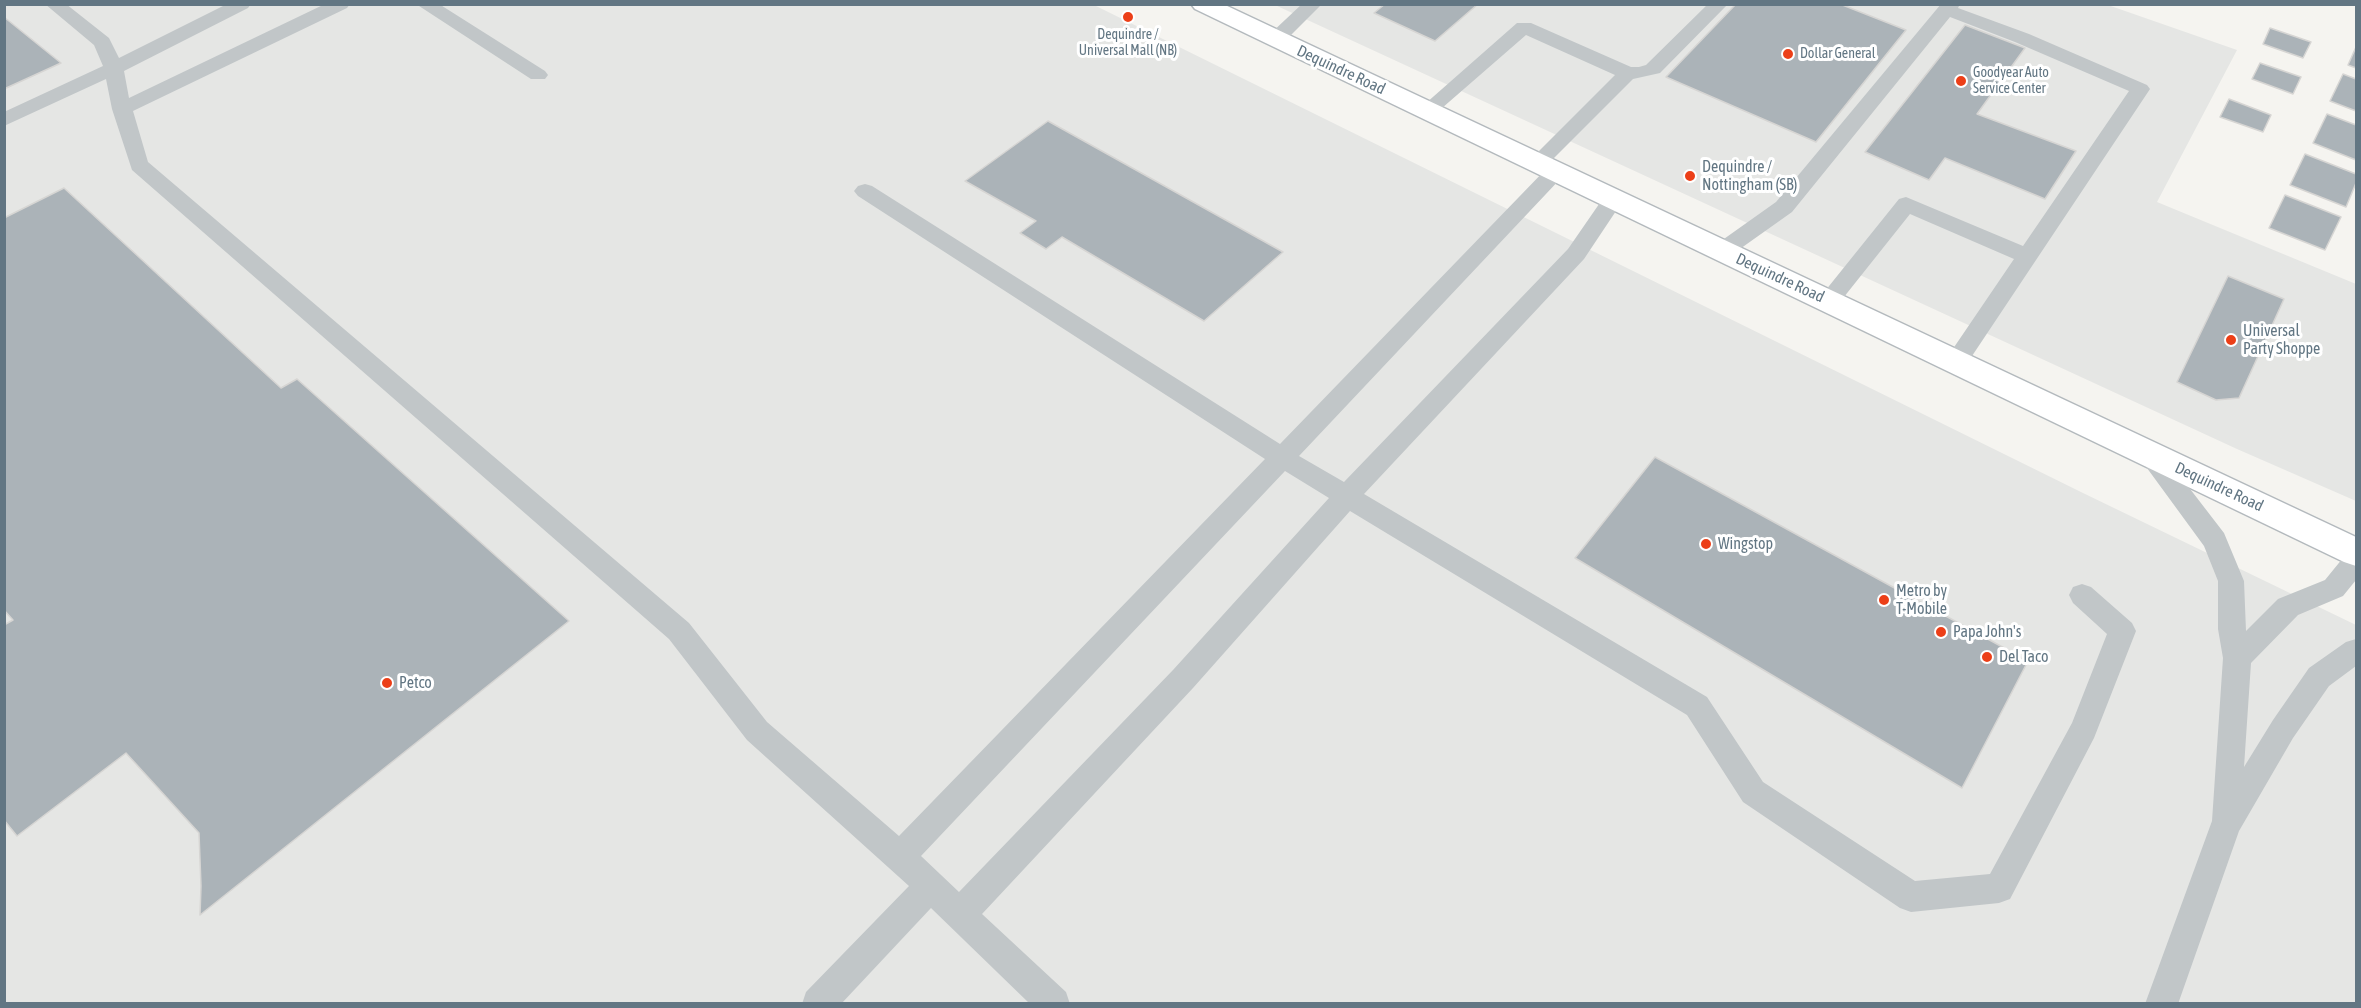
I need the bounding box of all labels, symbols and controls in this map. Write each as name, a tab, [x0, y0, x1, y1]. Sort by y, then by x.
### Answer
marker: Dequindre / Universal Mall (NB)	[1121, 10, 1135, 24]
place label: Dequindre / Universal Mall (NB)	[1079, 27, 1177, 60]
street label: Dequindre Road	[1294, 41, 1388, 99]
place label: Dollar General	[1800, 46, 1875, 62]
marker: Dollar General	[1781, 47, 1795, 61]
place label: Goodyear Auto Service Center	[1973, 65, 2049, 98]
marker: Goodyear Auto Service Center	[1954, 74, 1968, 88]
place label: Dequindre / Nottingham (SB)	[1702, 157, 1797, 195]
marker: Dequindre / Nottingham (SB)	[1683, 169, 1697, 183]
street label: Dequindre Road	[1733, 249, 1827, 307]
place label: Universal Party Shoppe	[2243, 321, 2320, 359]
marker: Universal Party Shoppe	[2224, 333, 2238, 347]
street label: Dequindre Road	[2172, 458, 2266, 516]
place label: Wingstop	[1718, 534, 1773, 554]
marker: Wingstop	[1699, 537, 1713, 551]
place label: Metro by T-Mobile	[1896, 581, 1947, 619]
marker: Metro by T-Mobile	[1877, 593, 1891, 607]
place label: Papa John's	[1953, 622, 2021, 642]
marker: Papa John's	[1934, 625, 1948, 639]
place label: Del Taco	[1999, 647, 2048, 667]
marker: Del Taco	[1980, 650, 1994, 664]
place label: Petco	[399, 673, 432, 693]
marker: Petco	[380, 676, 394, 690]

